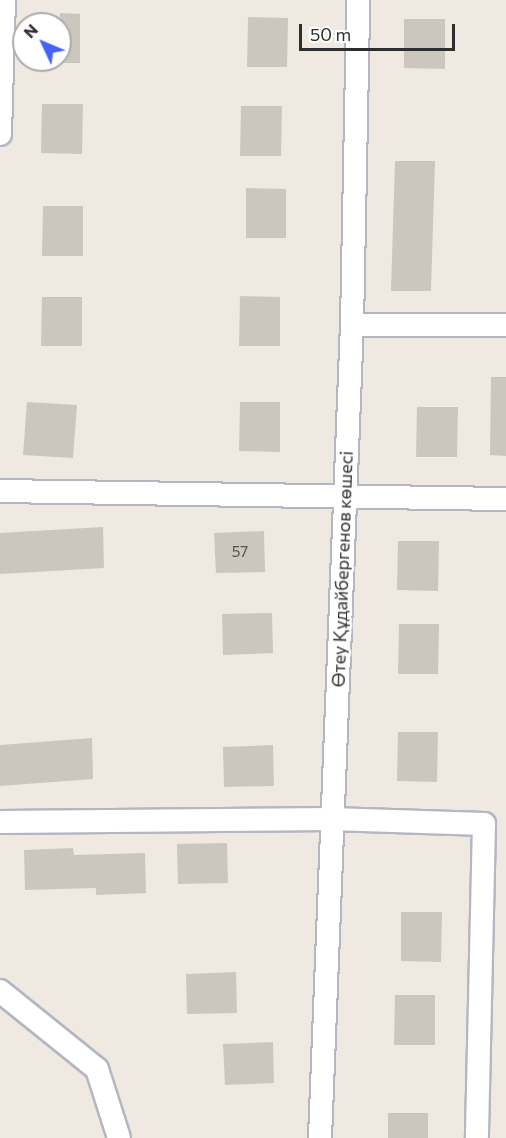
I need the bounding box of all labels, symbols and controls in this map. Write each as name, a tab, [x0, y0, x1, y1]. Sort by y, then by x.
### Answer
north arrow	[12, 12, 72, 72]
scale bar	[302, 12, 458, 50]
text: N	[19, 20, 41, 41]
text: 50 m	[310, 23, 351, 45]
street label: Өтеу Құдайбергенов көшесі	[327, 450, 357, 688]
house number: 57	[232, 543, 248, 561]

